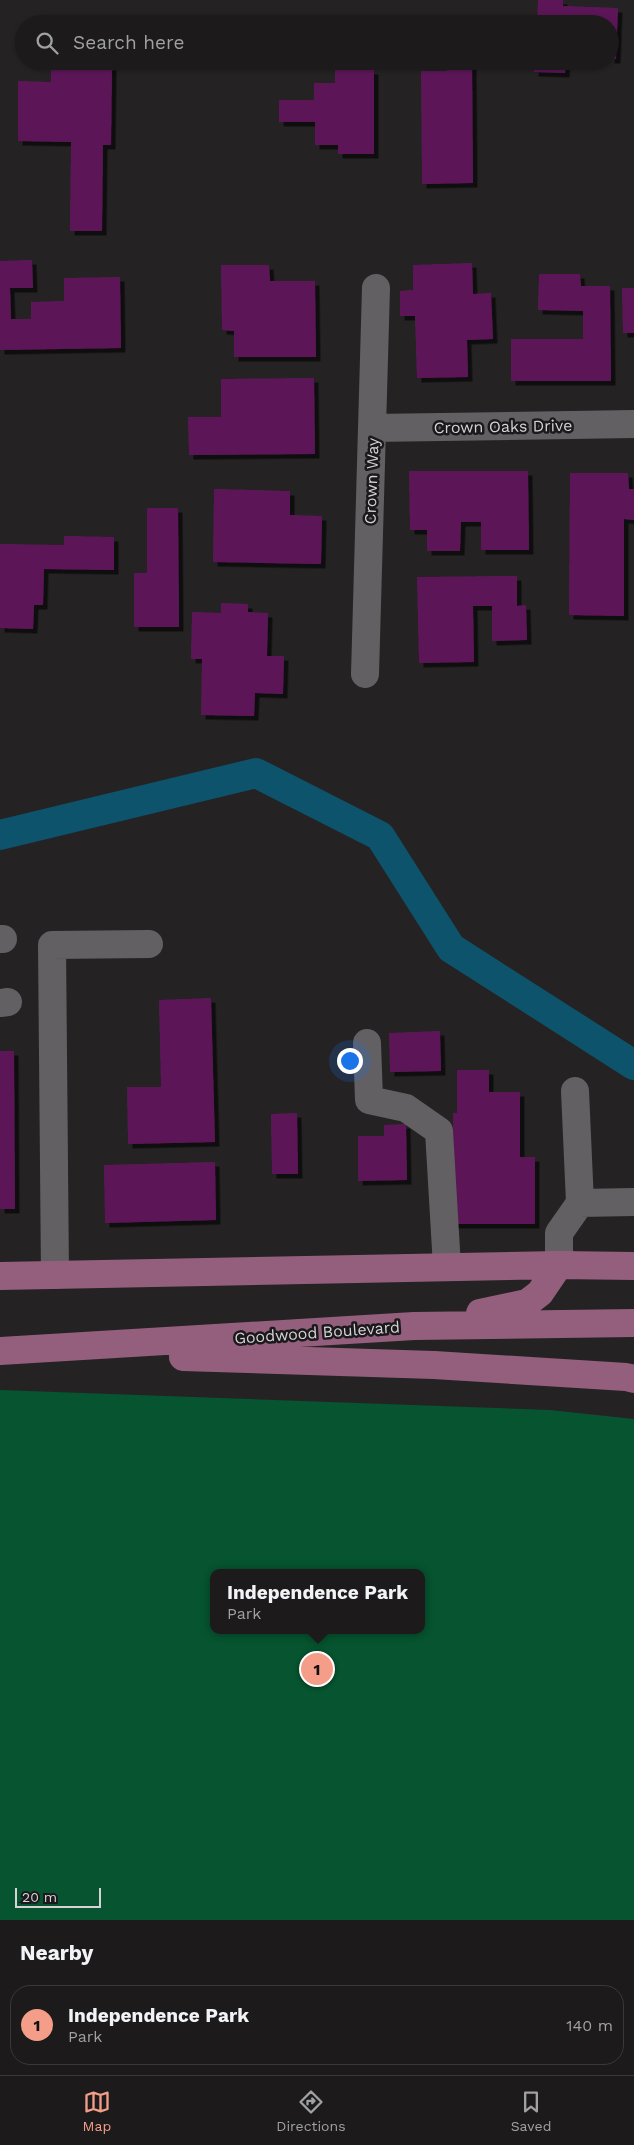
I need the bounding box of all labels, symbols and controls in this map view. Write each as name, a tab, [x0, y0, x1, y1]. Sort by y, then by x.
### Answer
search box	[15, 15, 619, 70]
icon: search	[33, 29, 61, 57]
text: Search here	[73, 31, 184, 54]
street label: Crown Oaks Drive	[433, 416, 573, 437]
street label: Crown Way	[360, 437, 383, 525]
your location	[337, 1048, 363, 1074]
street label: Goodwood Boulevard	[234, 1317, 400, 1348]
popup	[210, 1569, 425, 1634]
text: Independence Park	[227, 1581, 408, 1604]
text: Park	[227, 1604, 261, 1623]
pin: 1	[301, 1650, 333, 1688]
scale bar	[15, 1885, 101, 1908]
text: 20 m	[22, 1889, 57, 1905]
text: Nearby	[20, 1940, 93, 1965]
text: Independence Park	[68, 2004, 249, 2027]
text: 1	[34, 2016, 40, 2035]
text: 140 m	[566, 2016, 613, 2035]
text: Park	[68, 2027, 102, 2046]
tab: Map	[83, 2088, 111, 2134]
tab: Directions	[276, 2088, 346, 2134]
tab: Saved	[511, 2088, 551, 2134]

